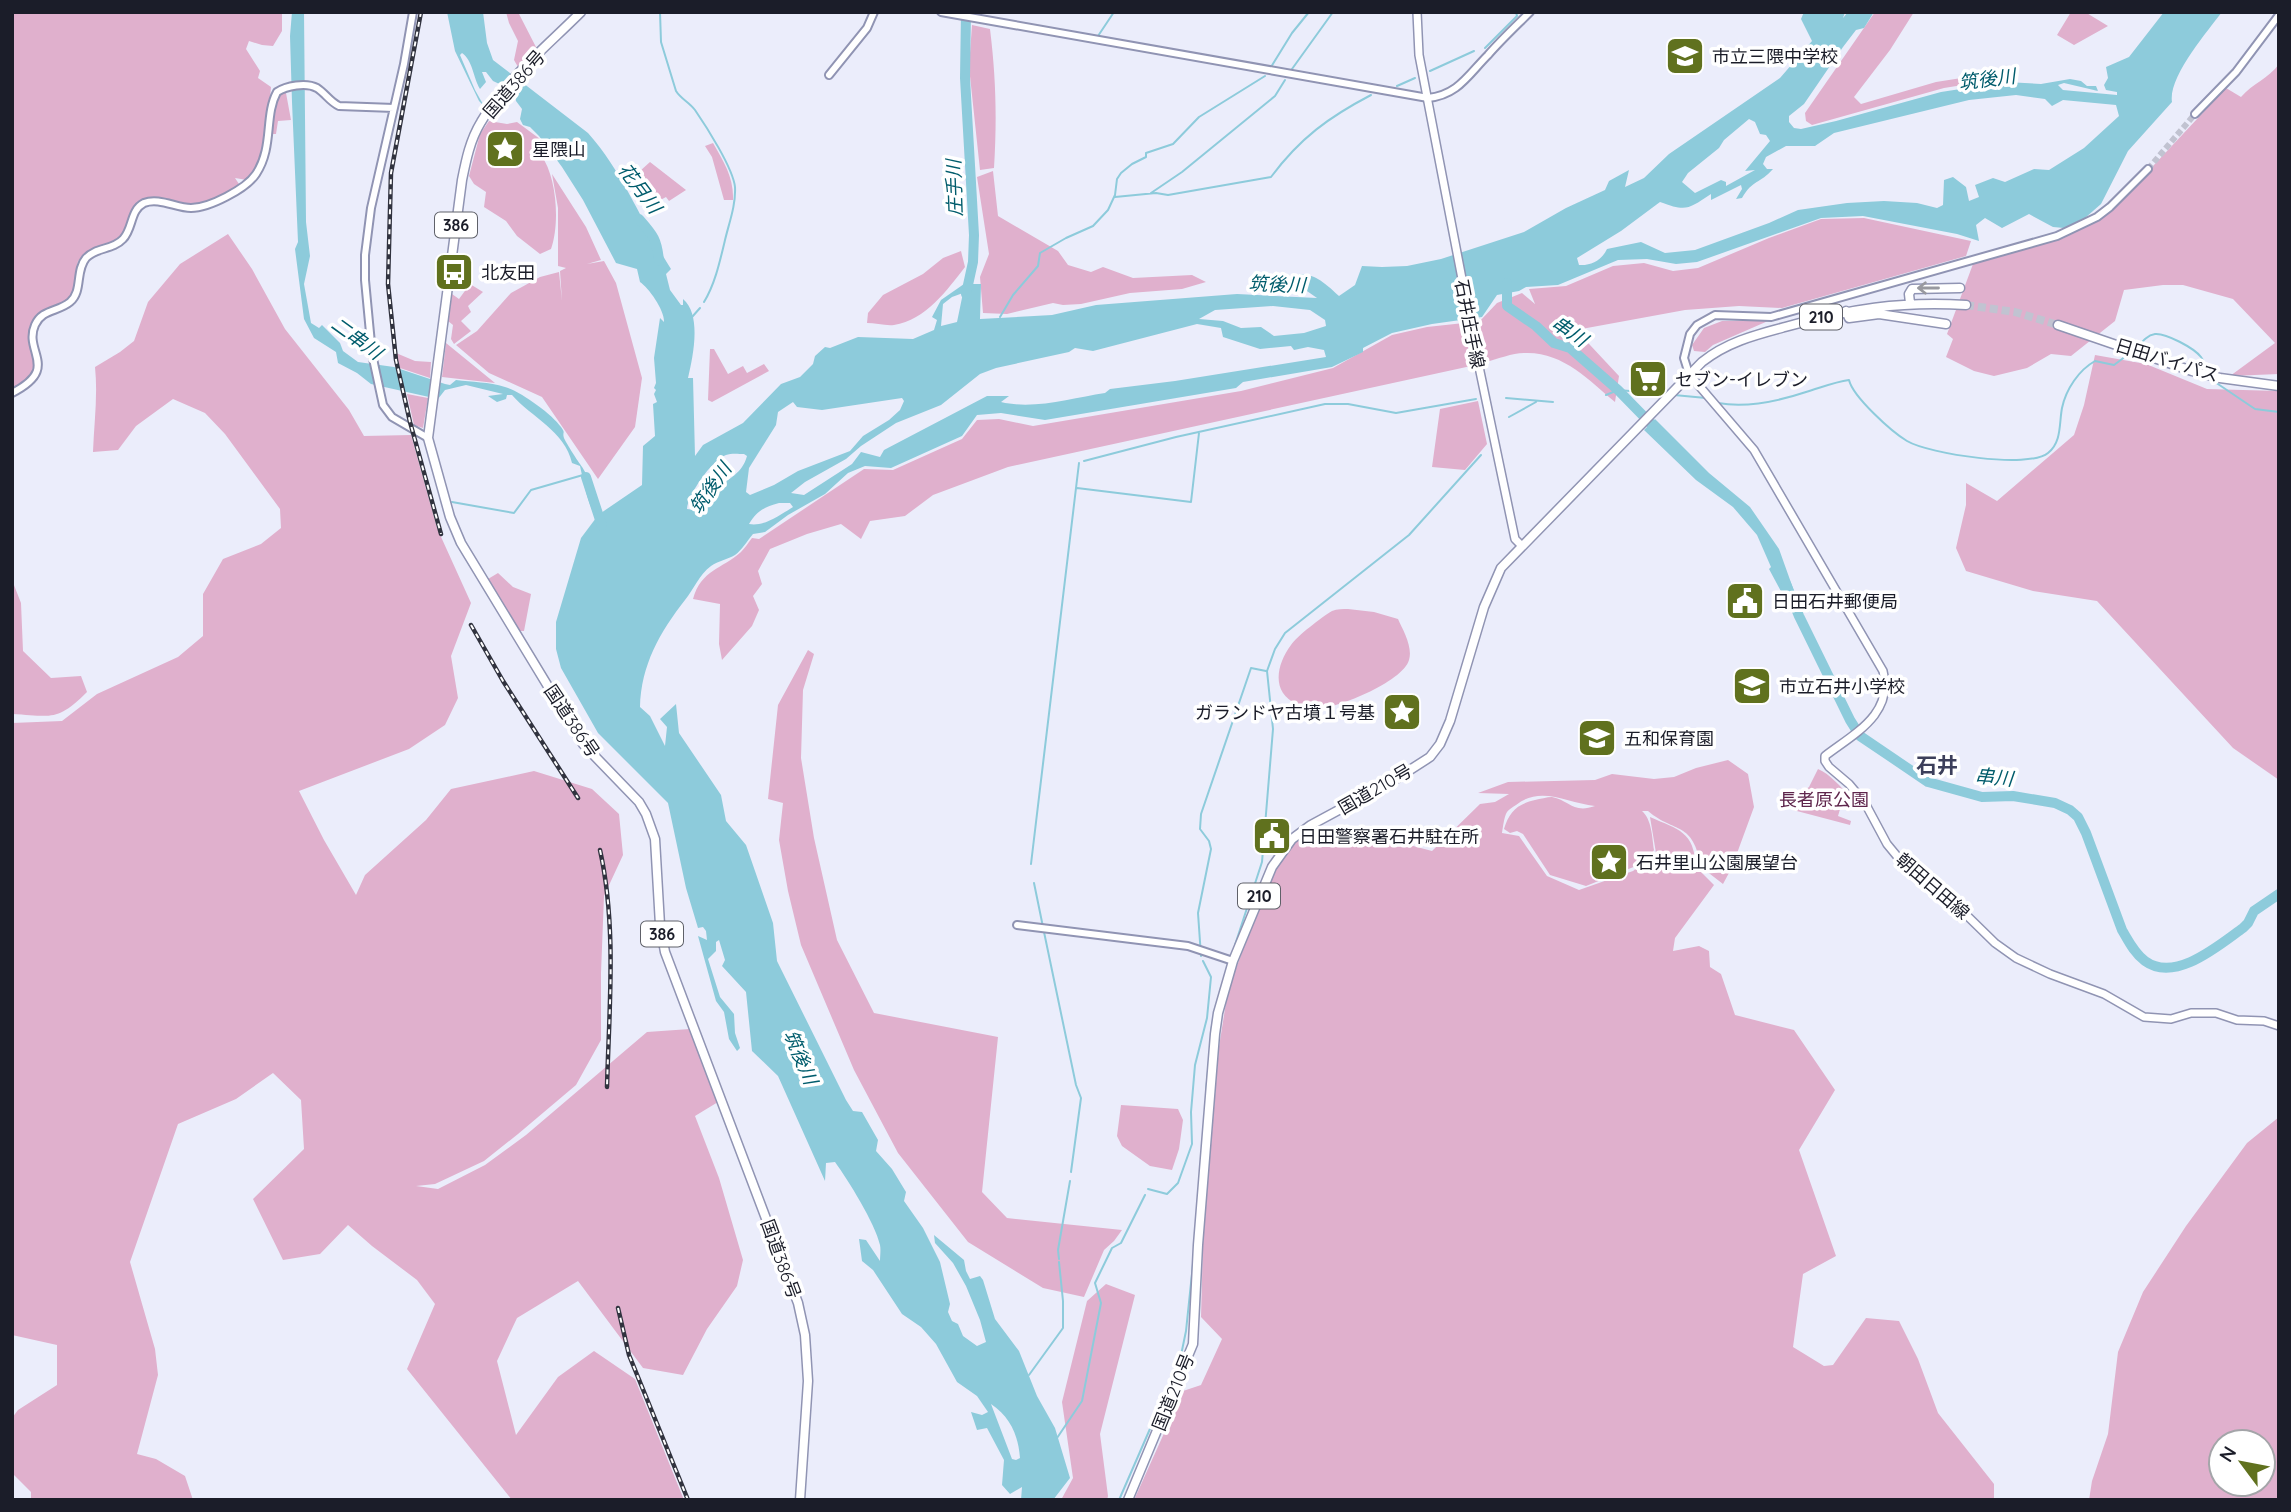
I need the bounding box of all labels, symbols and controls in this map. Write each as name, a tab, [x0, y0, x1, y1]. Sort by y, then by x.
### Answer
school or university icon: 市立三隈中学校	[1664, 35, 1706, 77]
street label: 国道386号	[478, 45, 550, 123]
place label: 市立三隈中学校	[1712, 45, 1838, 68]
water label: 筑後川	[1957, 63, 2019, 94]
place icon: 星隈山	[484, 128, 526, 170]
place label: 星隈山	[532, 138, 586, 161]
water label: 庄手川	[941, 157, 967, 217]
water label: 花月川	[613, 158, 668, 220]
road number: 386	[435, 213, 477, 238]
bus stop icon: 北友田	[433, 251, 475, 293]
place label: 北友田	[481, 261, 535, 284]
water label: 筑後川	[1248, 271, 1308, 297]
street label: 石井庄手線	[1450, 278, 1490, 370]
one-way arrow	[1917, 281, 1940, 295]
road number: 210	[1800, 304, 1842, 330]
water label: 串川	[1548, 310, 1594, 353]
water label: 二串川	[327, 312, 389, 366]
street label: 日田バイパス	[2112, 333, 2222, 387]
supermarket icon: セブン-イレブン	[1627, 358, 1669, 400]
place label: セブン-イレブン	[1675, 368, 1808, 391]
water label: 筑後川	[684, 456, 737, 518]
public building icon: 日田石井郵便局	[1724, 580, 1766, 622]
place label: 日田石井郵便局	[1772, 590, 1898, 613]
school or university icon: 市立石井小学校	[1731, 665, 1773, 707]
place label: 市立石井小学校	[1779, 675, 1905, 698]
street label: 国道386号	[539, 680, 605, 762]
place icon: ガランドヤ古墳１号基	[1381, 691, 1423, 733]
place label: ガランドヤ古墳１号基	[1195, 701, 1375, 724]
school or university icon: 五和保育園	[1576, 717, 1618, 759]
place label: 五和保育園	[1624, 727, 1714, 750]
district label: 石井	[1916, 752, 1958, 778]
street label: 国道210号	[1334, 759, 1416, 819]
water label: 串川	[1974, 763, 2016, 791]
park label: 長者原公園	[1779, 788, 1869, 811]
public building icon: 日田警察署石井駐在所	[1251, 815, 1293, 857]
place label: 日田警察署石井駐在所	[1299, 825, 1479, 848]
place icon: 石井里山公園展望台	[1588, 841, 1630, 883]
street label: 朝田日田線	[1891, 848, 1975, 924]
place label: 石井里山公園展望台	[1636, 851, 1798, 874]
road number: 210	[1238, 884, 1280, 908]
road number: 386	[641, 922, 683, 946]
water label: 筑後川	[779, 1026, 824, 1090]
street label: 国道386号	[756, 1216, 806, 1302]
street label: 国道210号	[1147, 1350, 1199, 1434]
north arrow	[2207, 1428, 2277, 1498]
text: N	[2214, 1442, 2241, 1466]

